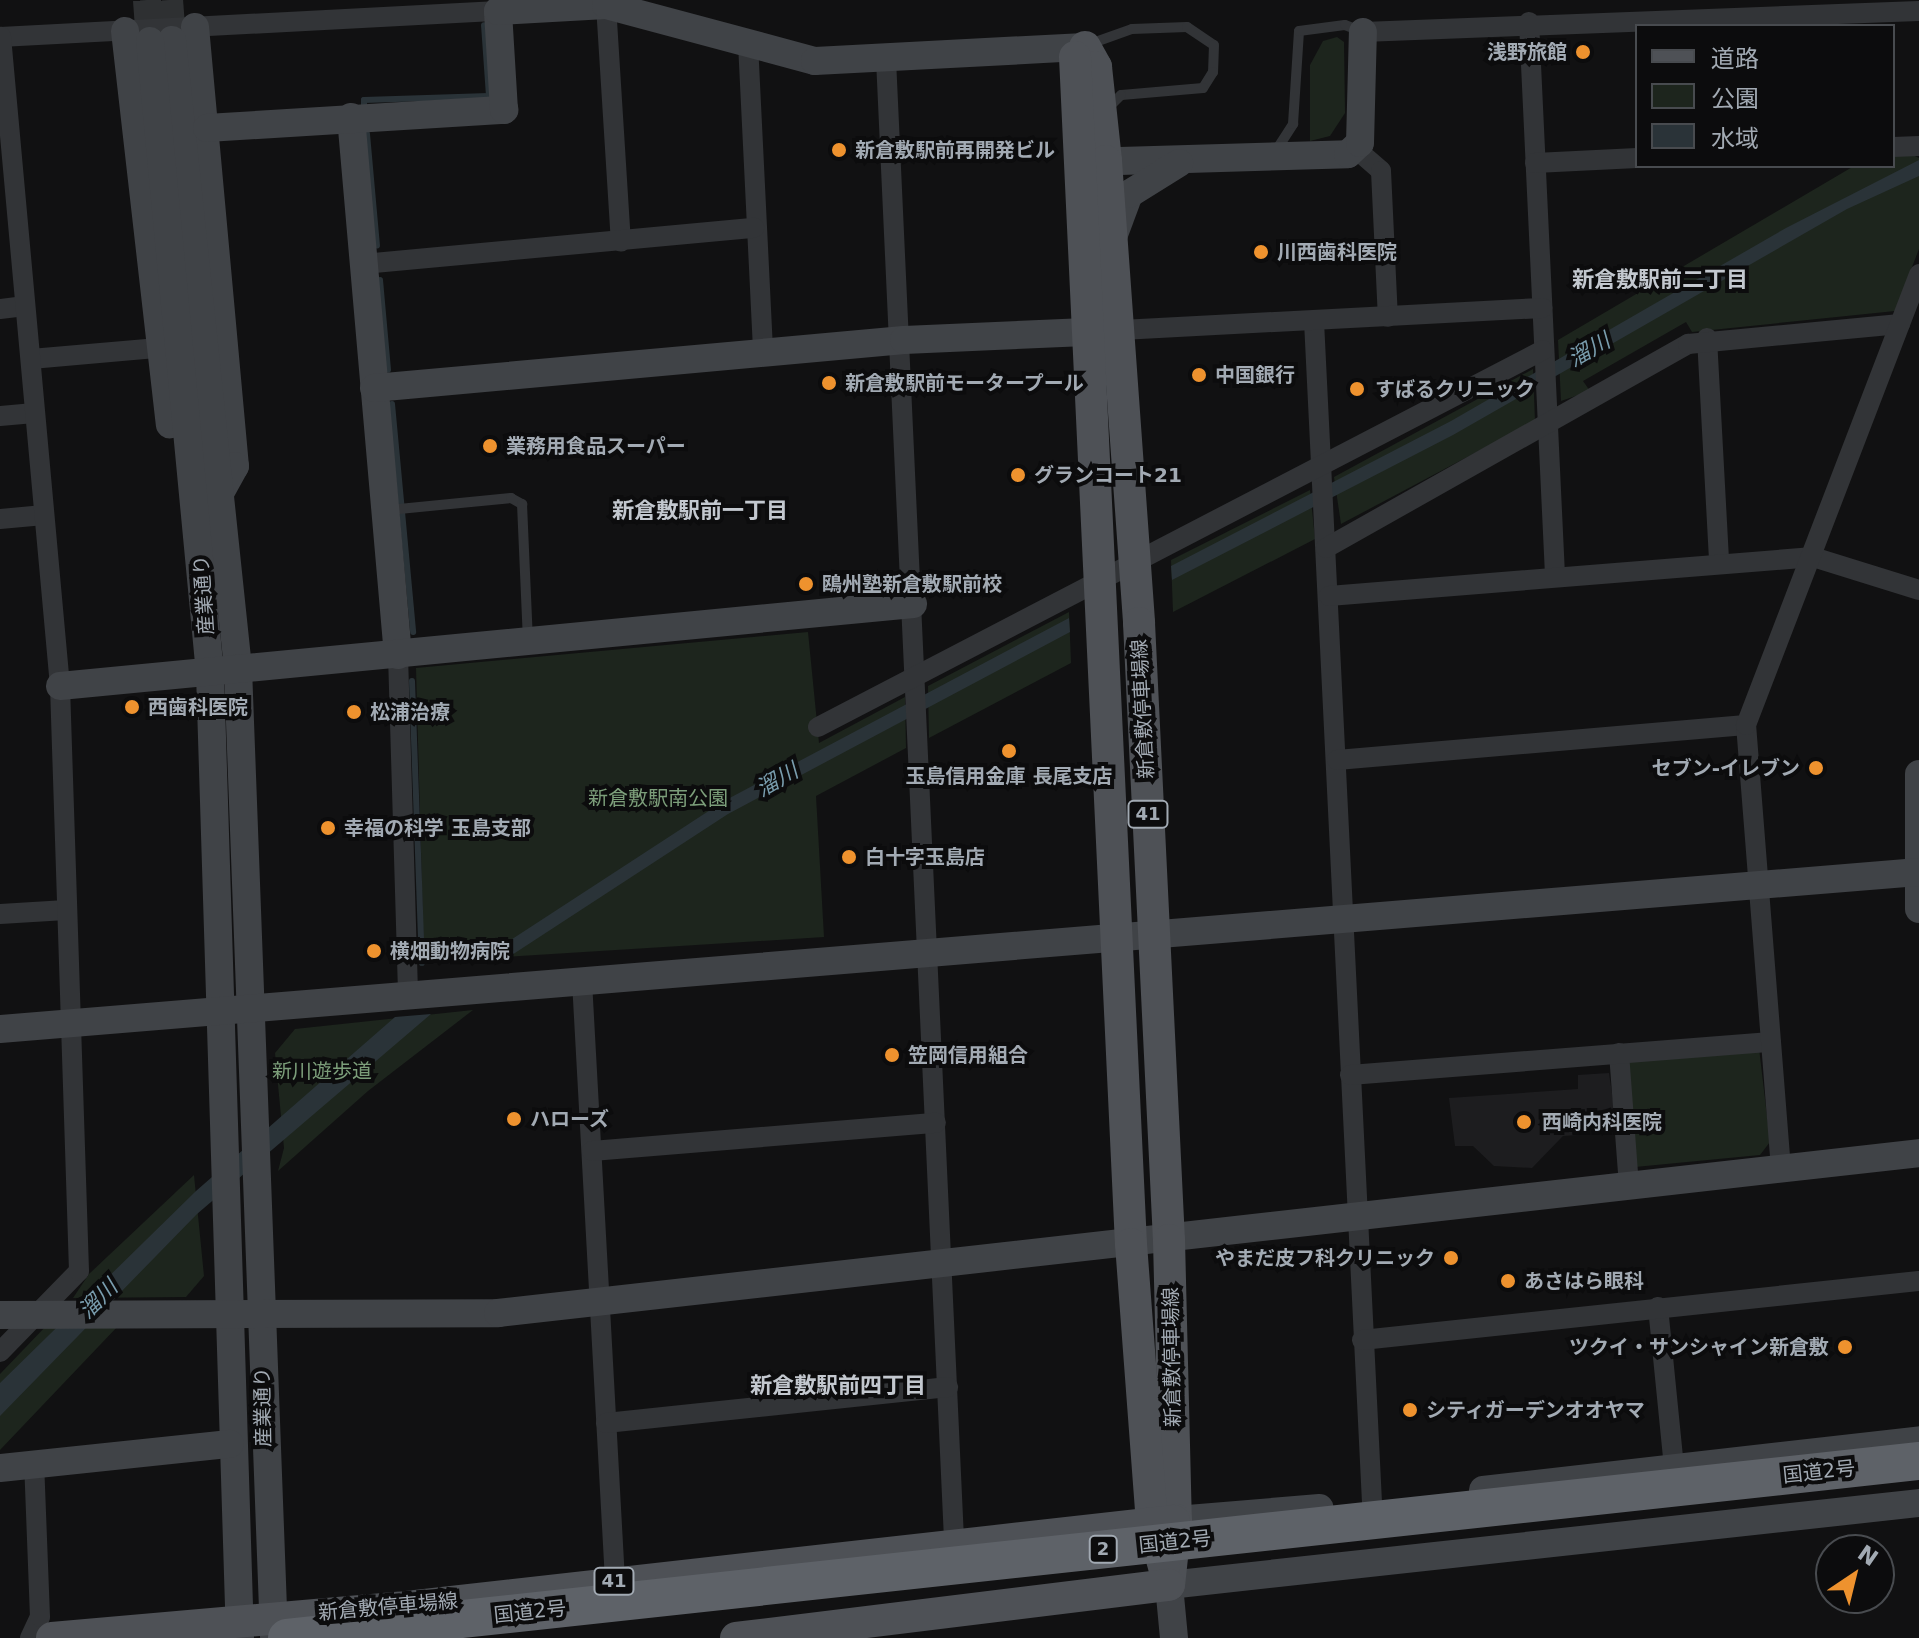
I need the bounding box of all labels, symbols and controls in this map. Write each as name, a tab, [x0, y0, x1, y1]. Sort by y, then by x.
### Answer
legend	[1635, 24, 1895, 168]
place label: 浅野旅館	[1487, 40, 1567, 64]
marker: 浅野旅館	[1574, 43, 1592, 61]
text: 道路	[1711, 45, 1759, 73]
text: 公園	[1711, 85, 1759, 113]
text: 水域	[1711, 125, 1759, 153]
place label: 新倉敷駅前再開発ビル	[855, 138, 1055, 162]
marker: 新倉敷駅前再開発ビル	[830, 141, 848, 159]
place label: 川西歯科医院	[1277, 240, 1397, 264]
marker: 川西歯科医院	[1252, 243, 1270, 261]
district label: 新倉敷駅前二丁目	[1572, 267, 1748, 293]
water label: 溜川	[1563, 328, 1615, 372]
place label: 中国銀行	[1215, 363, 1295, 387]
marker: 中国銀行	[1190, 366, 1208, 384]
place label: 新倉敷駅前モータープール	[845, 371, 1085, 395]
marker: 新倉敷駅前モータープール	[820, 374, 838, 392]
place label: すばるクリニック	[1375, 377, 1535, 401]
marker: すばるクリニック	[1346, 378, 1368, 400]
place label: 業務用食品スーパー	[506, 434, 686, 458]
marker: 業務用食品スーパー	[481, 437, 499, 455]
place label: グランコート21	[1034, 463, 1182, 487]
marker: グランコート21	[1009, 466, 1027, 484]
district label: 新倉敷駅前一丁目	[612, 498, 788, 524]
street label: 産業通り	[189, 554, 219, 636]
place label: 鴎州塾新倉敷駅前校	[822, 572, 1002, 596]
marker: 鴎州塾新倉敷駅前校	[797, 575, 815, 593]
street label: 新倉敷停車場線	[1127, 638, 1159, 780]
place label: 西歯科医院	[148, 695, 248, 719]
marker: 西歯科医院	[123, 698, 141, 716]
place label: 松浦治療	[370, 700, 450, 724]
marker: 松浦治療	[345, 703, 363, 721]
marker: 玉島信用金庫 長尾支店	[1000, 742, 1018, 760]
place label: セブン-イレブン	[1652, 756, 1800, 780]
water label: 溜川	[751, 758, 803, 802]
marker: セブン-イレブン	[1807, 759, 1825, 777]
place label: 玉島信用金庫 長尾支店	[906, 764, 1112, 788]
park label: 新倉敷駅南公園	[588, 786, 728, 810]
road number: 41	[1126, 800, 1170, 828]
place label: 幸福の科学 玉島支部	[344, 816, 531, 840]
marker: 幸福の科学 玉島支部	[319, 819, 337, 837]
place label: 白十字玉島店	[865, 845, 985, 869]
marker: 白十字玉島店	[840, 848, 858, 866]
place label: 横畑動物病院	[390, 939, 510, 963]
marker: 横畑動物病院	[365, 942, 383, 960]
place label: 笠岡信用組合	[908, 1043, 1028, 1067]
marker: 笠岡信用組合	[883, 1046, 901, 1064]
park label: 新川遊歩道	[272, 1059, 372, 1083]
place label: ハローズ	[530, 1107, 610, 1131]
marker: ハローズ	[505, 1110, 523, 1128]
place label: 西崎内科医院	[1542, 1110, 1662, 1134]
marker: 西崎内科医院	[1513, 1111, 1535, 1133]
place label: やまだ皮フ科クリニック	[1215, 1246, 1435, 1270]
marker: やまだ皮フ科クリニック	[1442, 1249, 1460, 1267]
place label: あさはら眼科	[1524, 1269, 1644, 1293]
marker: あさはら眼科	[1499, 1272, 1517, 1290]
water label: 溜川	[73, 1274, 123, 1324]
street label: 新倉敷停車場線	[1159, 1287, 1185, 1427]
place label: ツクイ・サンシャイン新倉敷	[1569, 1335, 1829, 1359]
marker: ツクイ・サンシャイン新倉敷	[1836, 1338, 1854, 1356]
street label: 産業通り	[250, 1367, 276, 1447]
district label: 新倉敷駅前四丁目	[750, 1373, 926, 1399]
place label: シティガーデンオオヤマ	[1426, 1398, 1646, 1422]
marker: シティガーデンオオヤマ	[1401, 1401, 1419, 1419]
street label: 国道2号	[1782, 1456, 1856, 1488]
street label: 国道2号	[1138, 1526, 1212, 1558]
north arrow	[1815, 1534, 1895, 1614]
road number: 2	[1087, 1535, 1119, 1563]
text: N	[1853, 1540, 1883, 1571]
road number: 41	[592, 1567, 636, 1595]
street label: 新倉敷停車場線	[317, 1589, 459, 1625]
street label: 国道2号	[493, 1596, 567, 1628]

